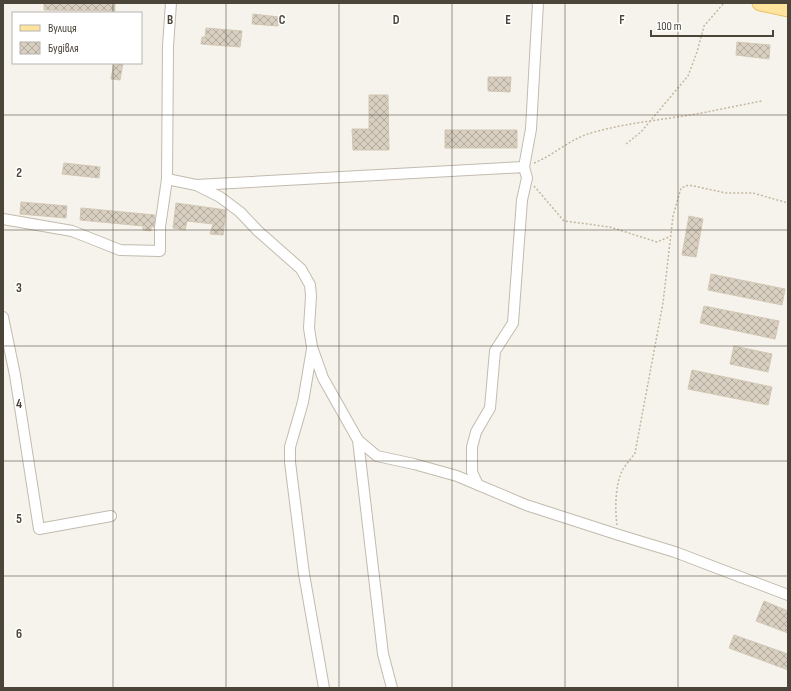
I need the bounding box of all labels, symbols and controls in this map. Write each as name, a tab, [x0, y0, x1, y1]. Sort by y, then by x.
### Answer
legend	[12, 12, 142, 64]
text: B	[167, 12, 173, 28]
text: C	[279, 12, 286, 28]
text: D	[393, 12, 400, 28]
text: E	[505, 12, 511, 28]
text: F	[619, 12, 625, 28]
scale bar	[651, 12, 773, 38]
text: 100 m	[657, 19, 682, 34]
text: Вулиця	[48, 21, 77, 36]
text: Будівля	[48, 41, 79, 56]
text: 2	[16, 165, 22, 181]
text: 3	[16, 280, 22, 296]
text: 4	[16, 396, 22, 412]
text: 5	[16, 511, 22, 527]
text: 6	[16, 626, 22, 642]

